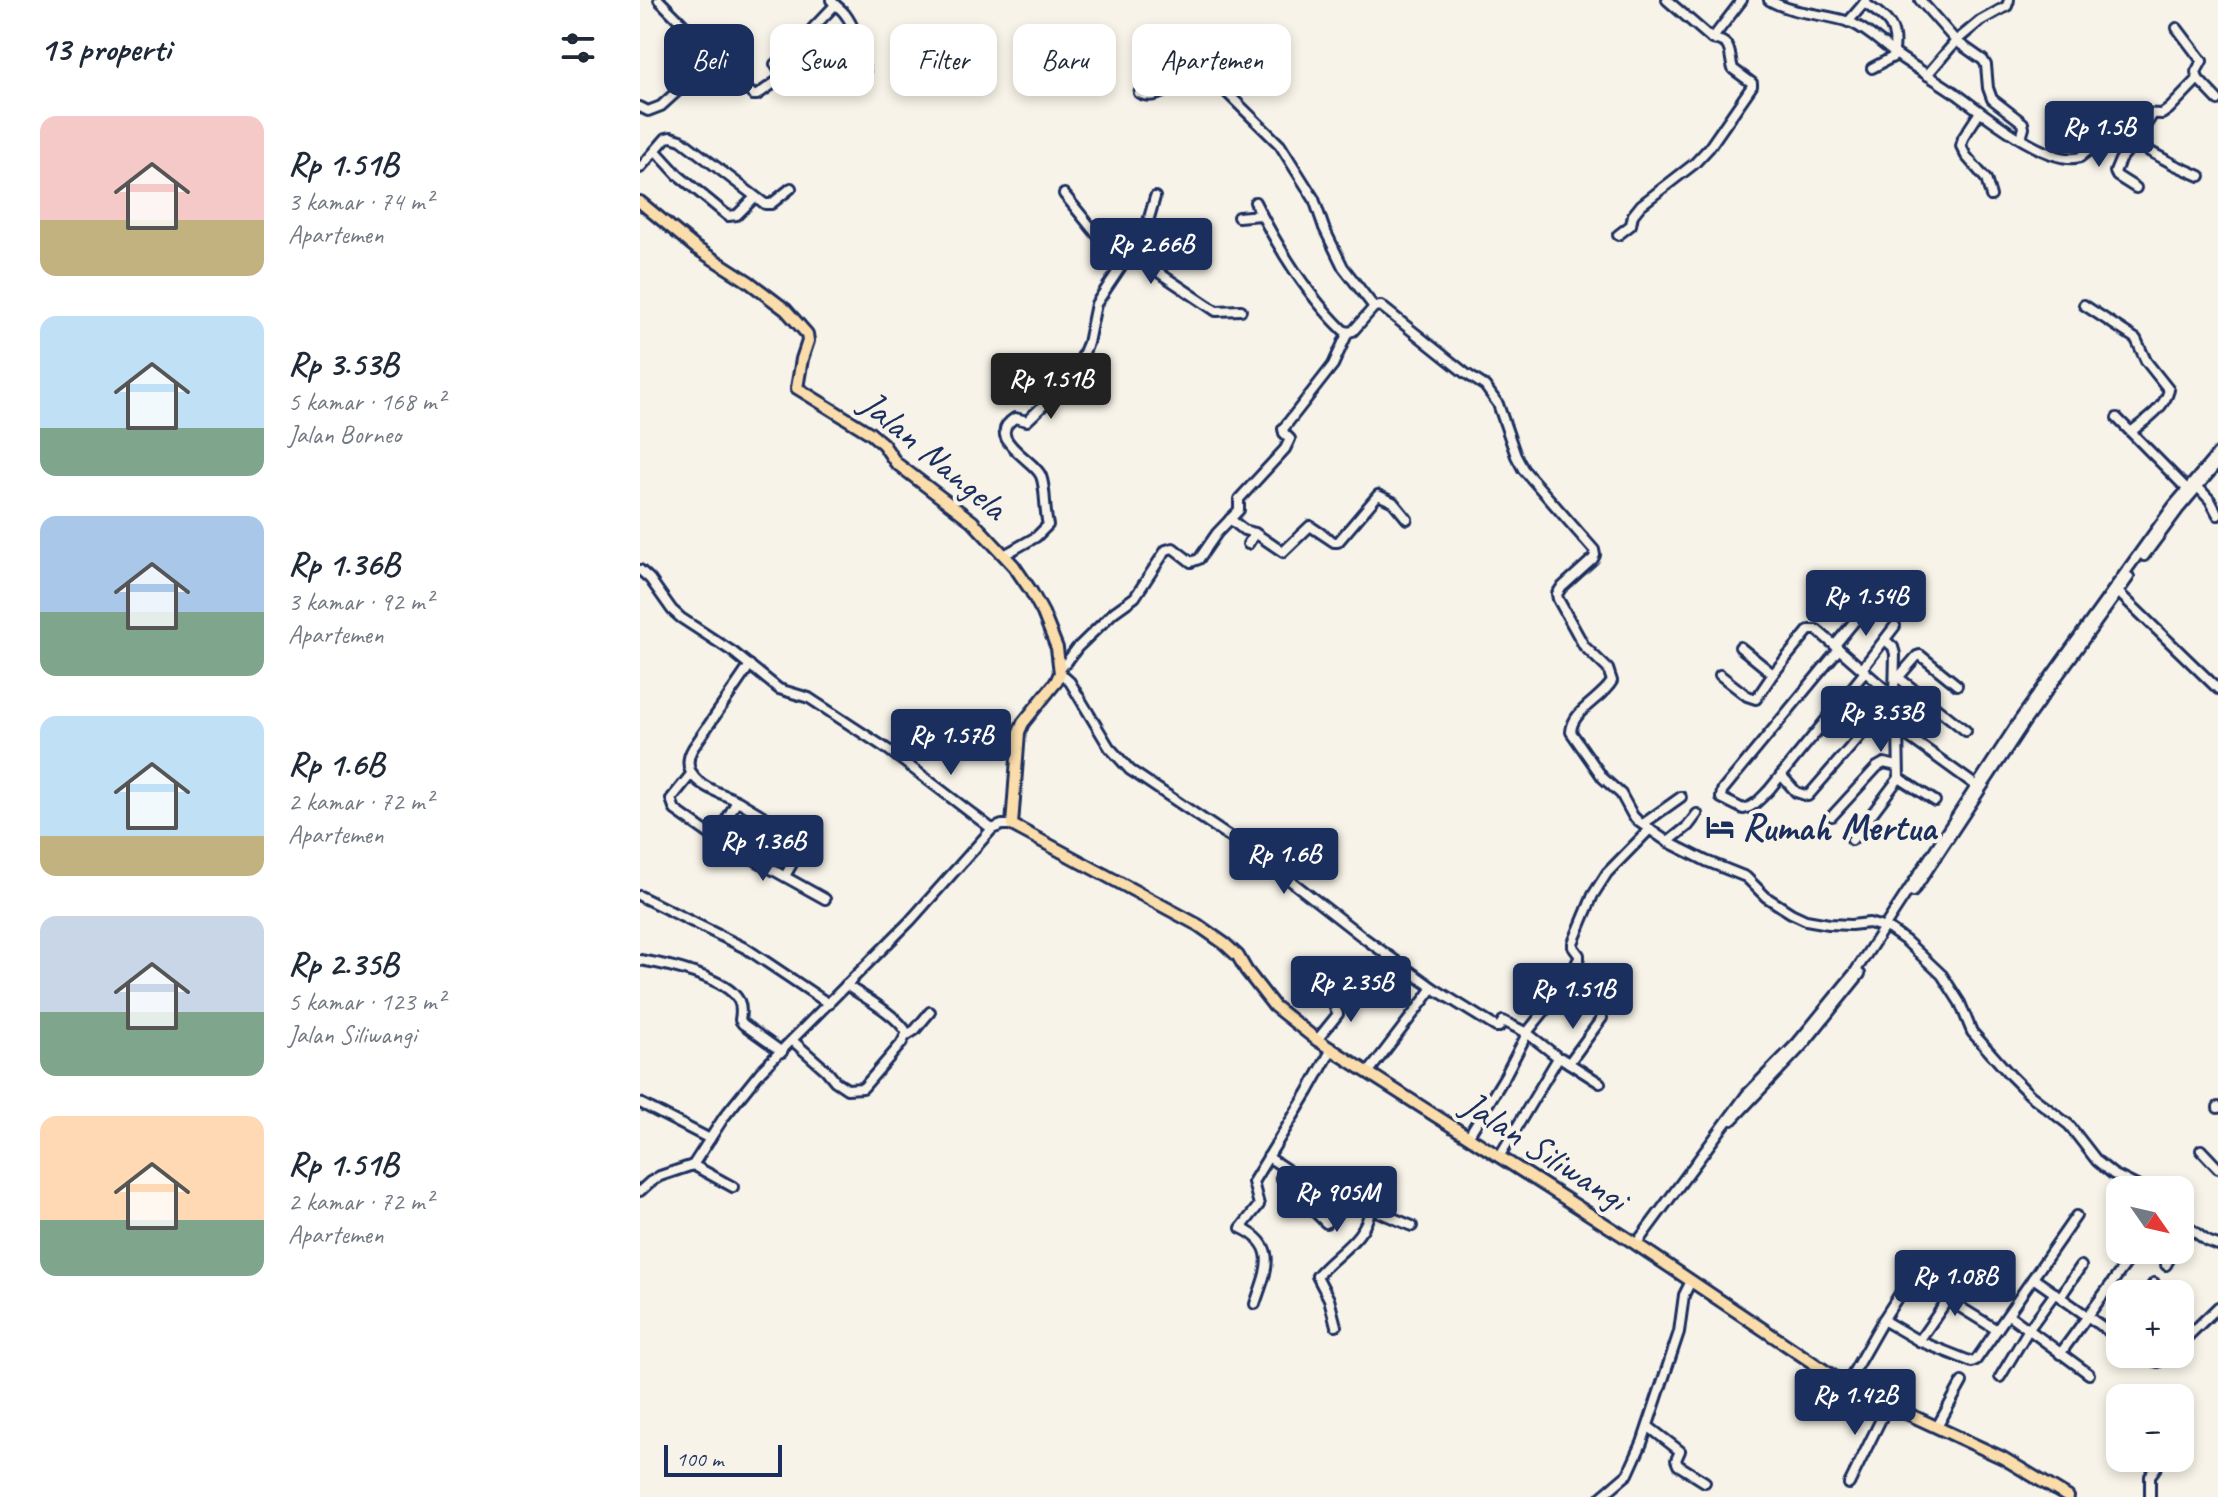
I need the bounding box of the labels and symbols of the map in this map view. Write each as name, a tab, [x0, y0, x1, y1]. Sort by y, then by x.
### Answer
pin: Rp 1.5B	[2025, 101, 2173, 169]
pin: Rp 2.66B	[1068, 218, 1234, 286]
pin: Rp 1.51B	[968, 353, 1134, 421]
street label: Jalan Nangela	[849, 379, 1019, 532]
pin: Rp 1.54B	[1783, 570, 1949, 638]
pin: Rp 3.53B	[1798, 686, 1964, 754]
pin: Rp 1.57B	[868, 709, 1034, 777]
place label: Rumah Mertua	[1742, 804, 1939, 851]
hotel icon: Rumah Mertua	[1705, 812, 1735, 842]
pin: Rp 1.36B	[680, 815, 846, 883]
pin: Rp 1.6B	[1210, 828, 1358, 896]
pin: Rp 2.35B	[1268, 956, 1434, 1024]
pin: Rp 1.51B	[1490, 963, 1656, 1031]
street label: Jalan Siliwangi	[1452, 1079, 1641, 1224]
pin: Rp 905M	[1263, 1166, 1411, 1234]
north arrow	[2106, 1176, 2194, 1264]
pin: Rp 1.08B	[1872, 1250, 2038, 1318]
pin: Rp 1.42B	[1772, 1369, 1938, 1437]
scale bar	[664, 1441, 782, 1477]

